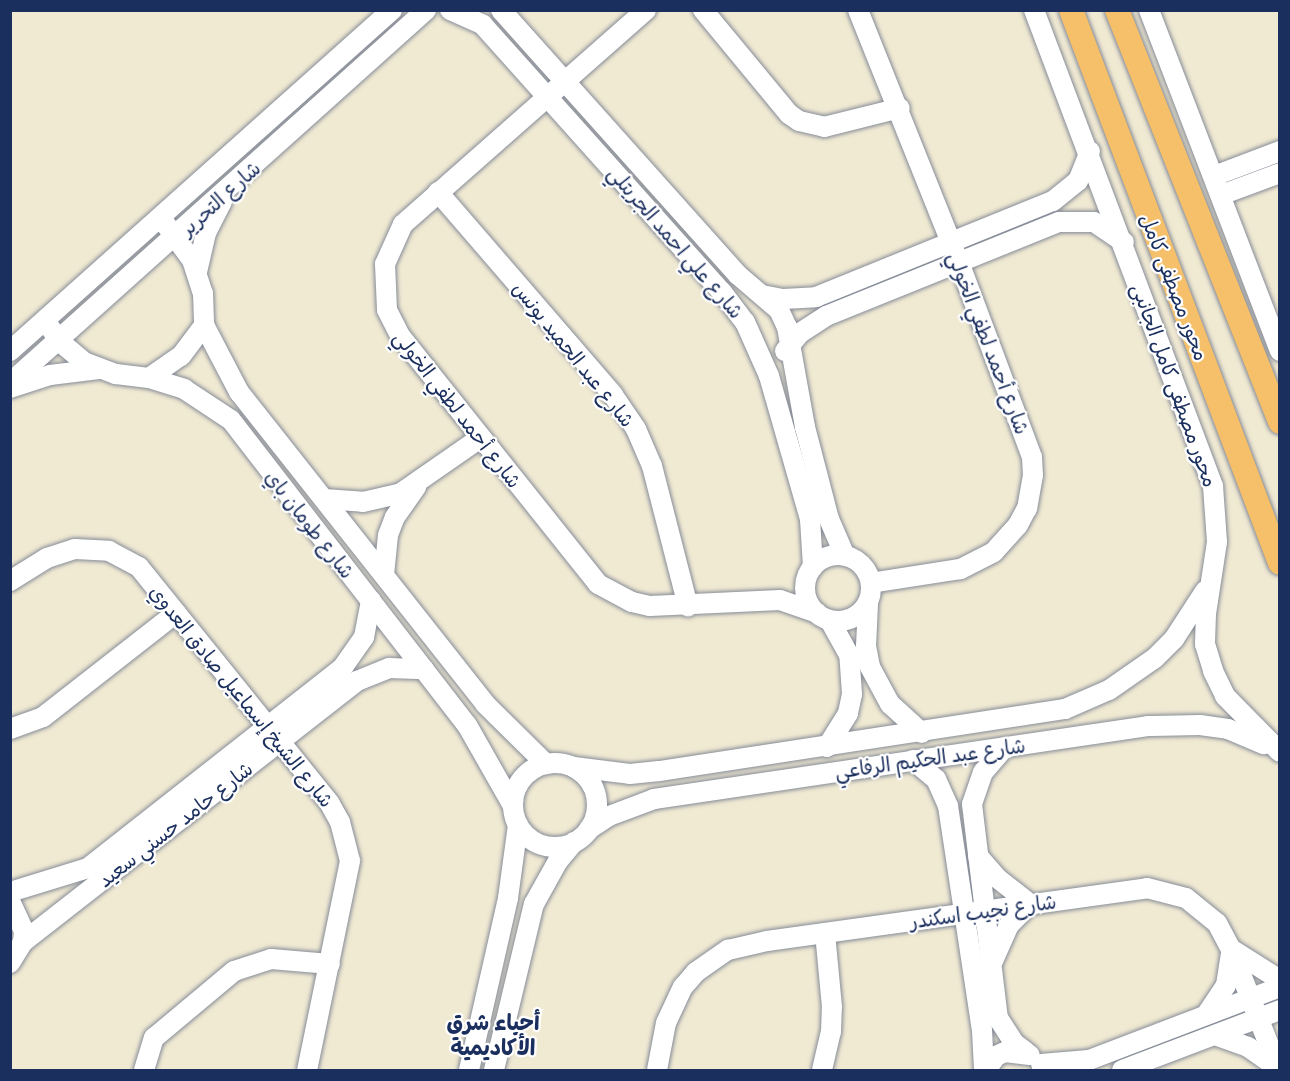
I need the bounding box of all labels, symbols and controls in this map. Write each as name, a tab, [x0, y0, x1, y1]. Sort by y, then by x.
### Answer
street label: شارع التحرير	[175, 156, 265, 240]
street label: شارع علي احمد الجريتلي	[603, 161, 749, 323]
street label: محور مصطفى كامل	[1136, 210, 1214, 364]
street label: شارع أحمد لطفي الخولي	[943, 248, 1035, 438]
street label: شارع عبد الحميد يونس	[508, 276, 640, 432]
street label: محور مصطفى كامل الجانبى	[1127, 280, 1223, 490]
street label: شارع أحمد لطفي الخولي	[389, 325, 527, 493]
street label: شارع طومان باي	[260, 465, 360, 583]
street label: شارع الشيخ إسماعيل صادق العدوي	[145, 580, 339, 812]
street label: شارع عبد الحكيم الرفاعي	[833, 733, 1027, 783]
street label: شارع حامد حسني سعيد	[93, 756, 257, 892]
street label: شارع نجيب اسكندر	[908, 889, 1058, 933]
district label: أحياء شرق الأكاديمية	[446, 1009, 540, 1060]

